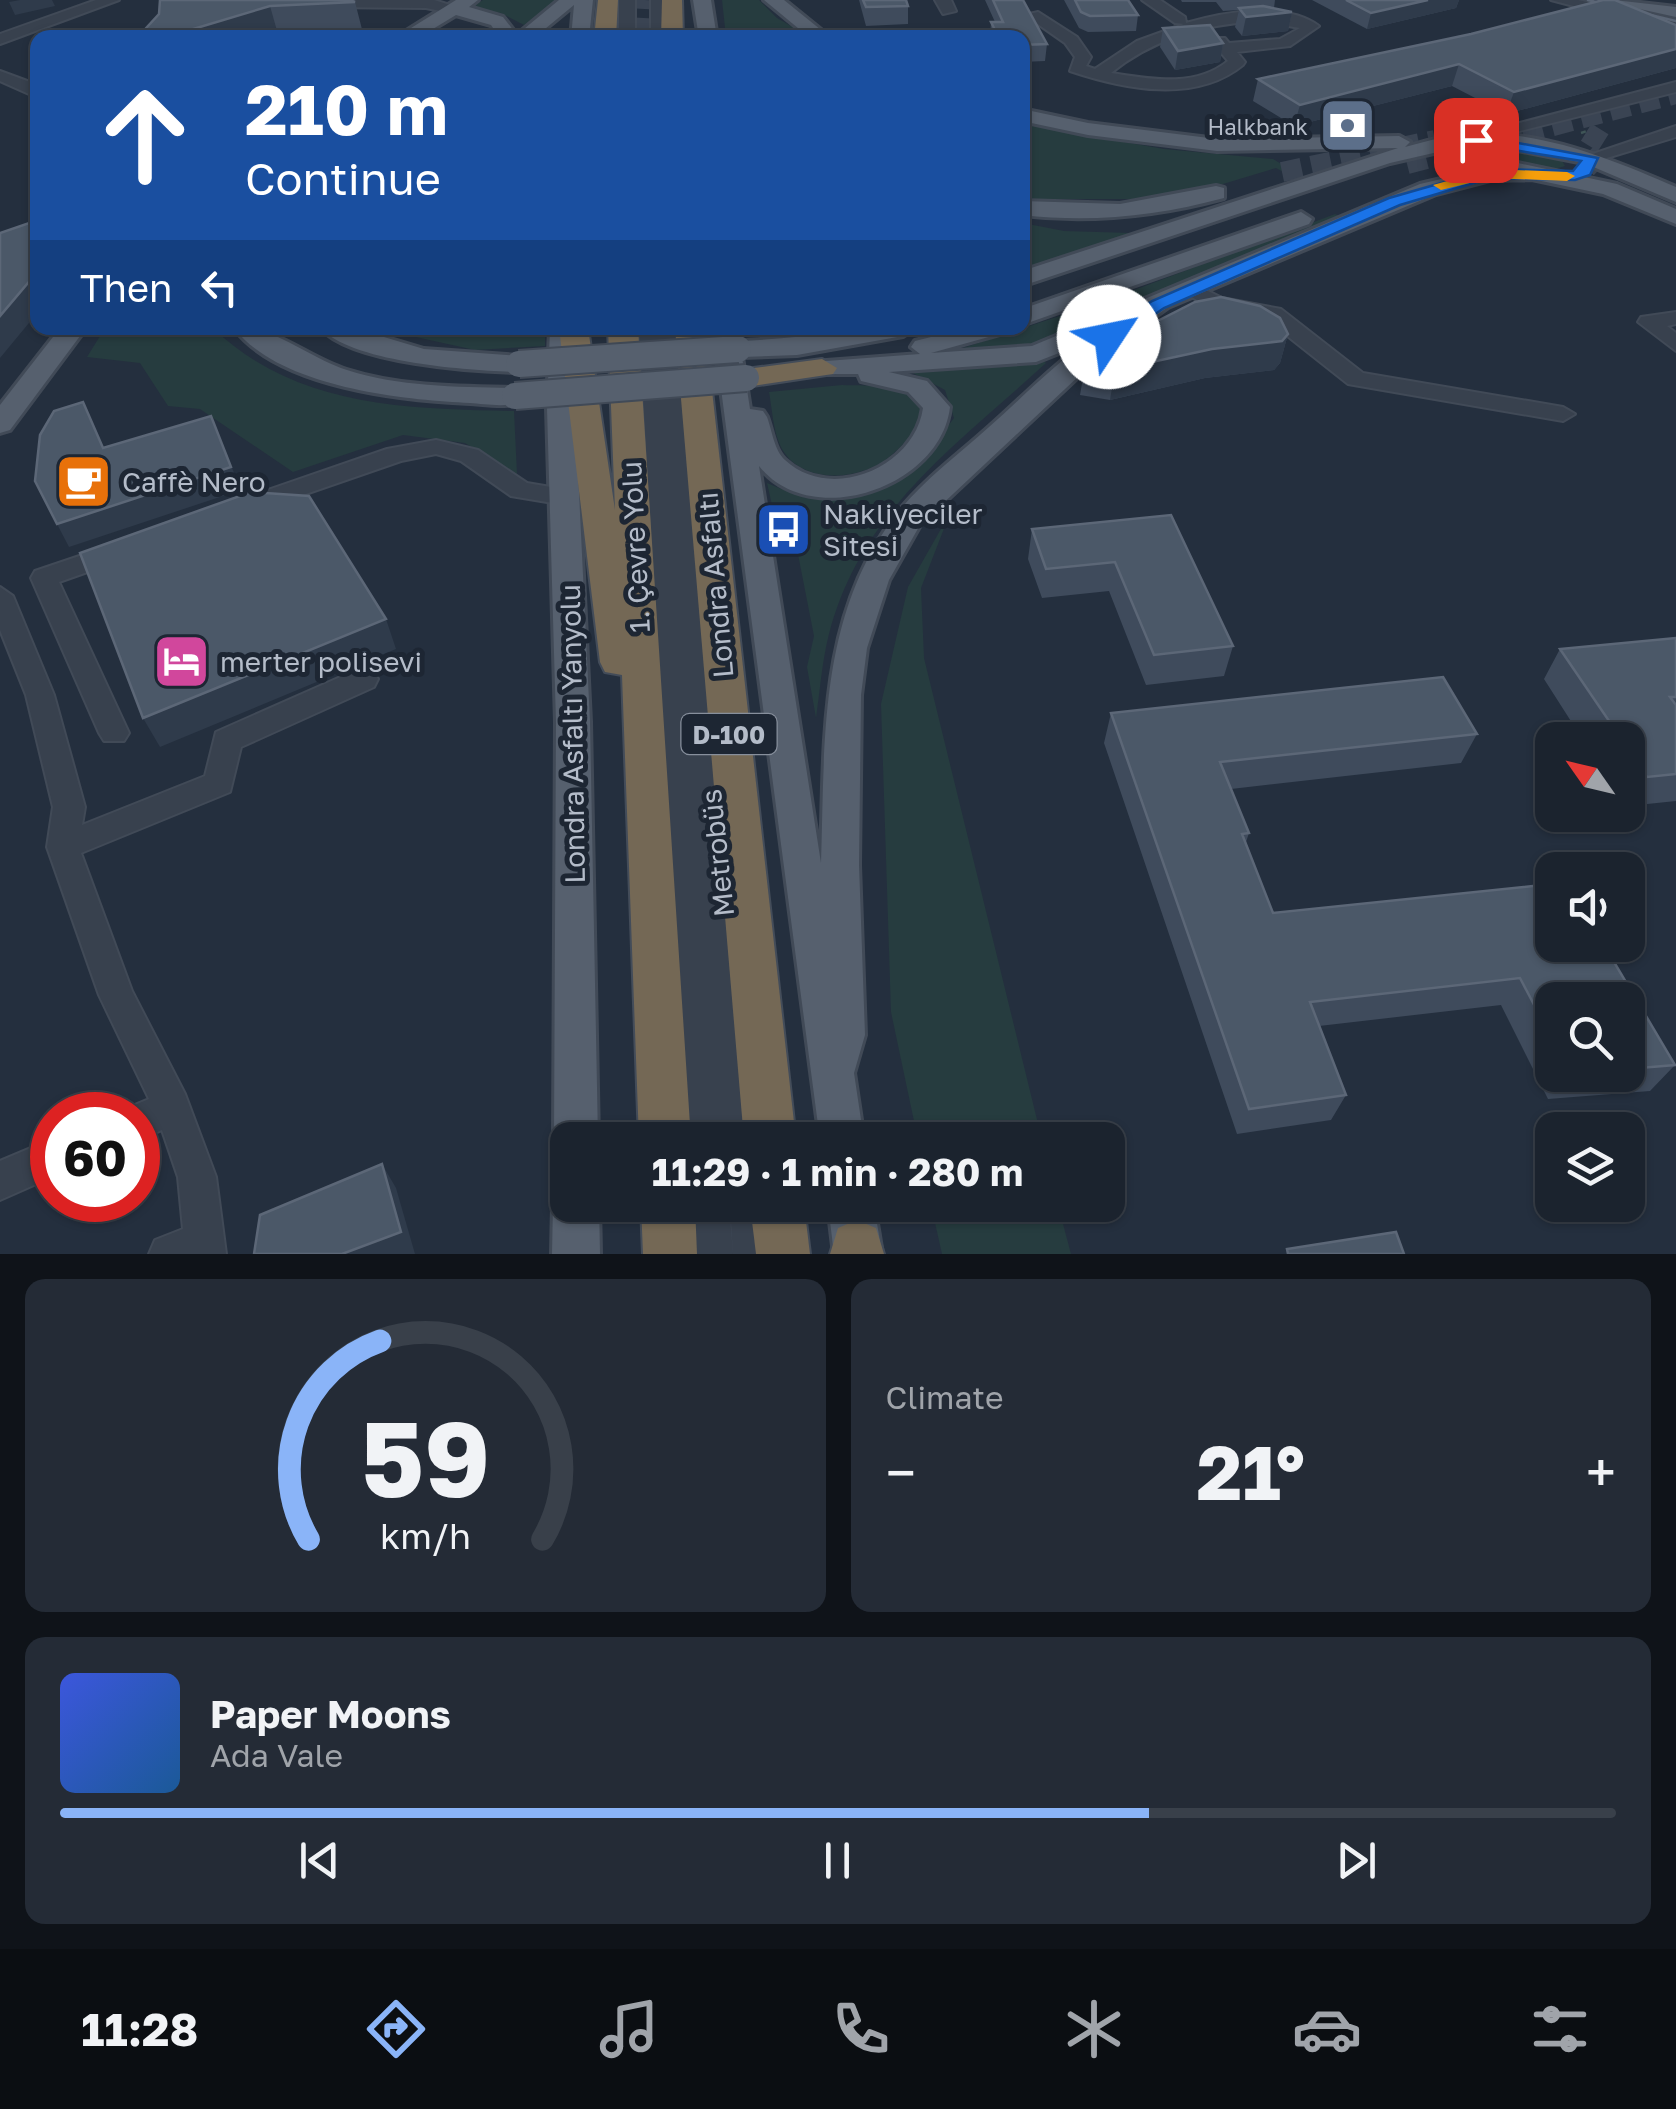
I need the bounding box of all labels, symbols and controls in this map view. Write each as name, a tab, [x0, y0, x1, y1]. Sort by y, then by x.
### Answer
text: 210 m	[245, 66, 448, 150]
icon: ahead	[80, 70, 210, 200]
bank icon: Halkbank	[1317, 96, 1377, 156]
pin	[1434, 98, 1519, 183]
place label: Halkbank	[1207, 113, 1308, 140]
icon: arrive	[1449, 113, 1504, 168]
text: Continue	[245, 151, 441, 205]
icon: left	[192, 260, 247, 315]
text: Then	[80, 265, 172, 310]
position arrow	[1057, 285, 1161, 389]
cafe icon: Caffè Nero	[53, 451, 113, 511]
street label: 1. Çevre Yolu	[614, 460, 656, 634]
place label: Caffè Nero	[122, 465, 266, 498]
street label: Londra Asfaltı	[690, 491, 740, 679]
place label: Nakliyeciler Sitesi	[823, 497, 982, 562]
bus stop icon: Nakliyeciler Sitesi	[754, 499, 814, 559]
street label: Londra Asfaltı Yanyolu	[553, 584, 591, 884]
hotel icon: merter polisevi	[151, 631, 211, 691]
place label: merter polisevi	[220, 645, 422, 678]
road number: D-100	[682, 714, 776, 754]
north arrow	[1535, 722, 1645, 832]
map controls	[1535, 722, 1645, 1222]
street label: Metrobüs	[694, 788, 740, 918]
button: sound	[1535, 852, 1645, 962]
button: search	[1535, 982, 1645, 1092]
speed limit sign: 60	[30, 1092, 160, 1222]
button: layers	[1535, 1112, 1645, 1222]
text: 11:29 · 1 min · 280 m	[652, 1149, 1023, 1194]
text: Climate	[886, 1378, 1004, 1416]
text: 59	[361, 1395, 490, 1520]
text: 21°	[1196, 1426, 1305, 1517]
text: −	[886, 1439, 916, 1505]
text: +	[1586, 1439, 1616, 1505]
text: km/h	[380, 1514, 471, 1557]
text: Paper Moons	[210, 1691, 451, 1736]
text: Ada Vale	[210, 1736, 343, 1774]
icon: previous	[292, 1833, 347, 1888]
icon: pause	[810, 1833, 865, 1888]
icon: next	[1329, 1833, 1384, 1888]
icon: directions	[361, 1994, 431, 2064]
icon: music	[594, 1994, 664, 2064]
icon: phone	[826, 1994, 896, 2064]
icon: climate	[1059, 1994, 1129, 2064]
icon: car	[1292, 1994, 1362, 2064]
icon: filters	[1525, 1994, 1595, 2064]
text: 11:28	[81, 2002, 198, 2056]

